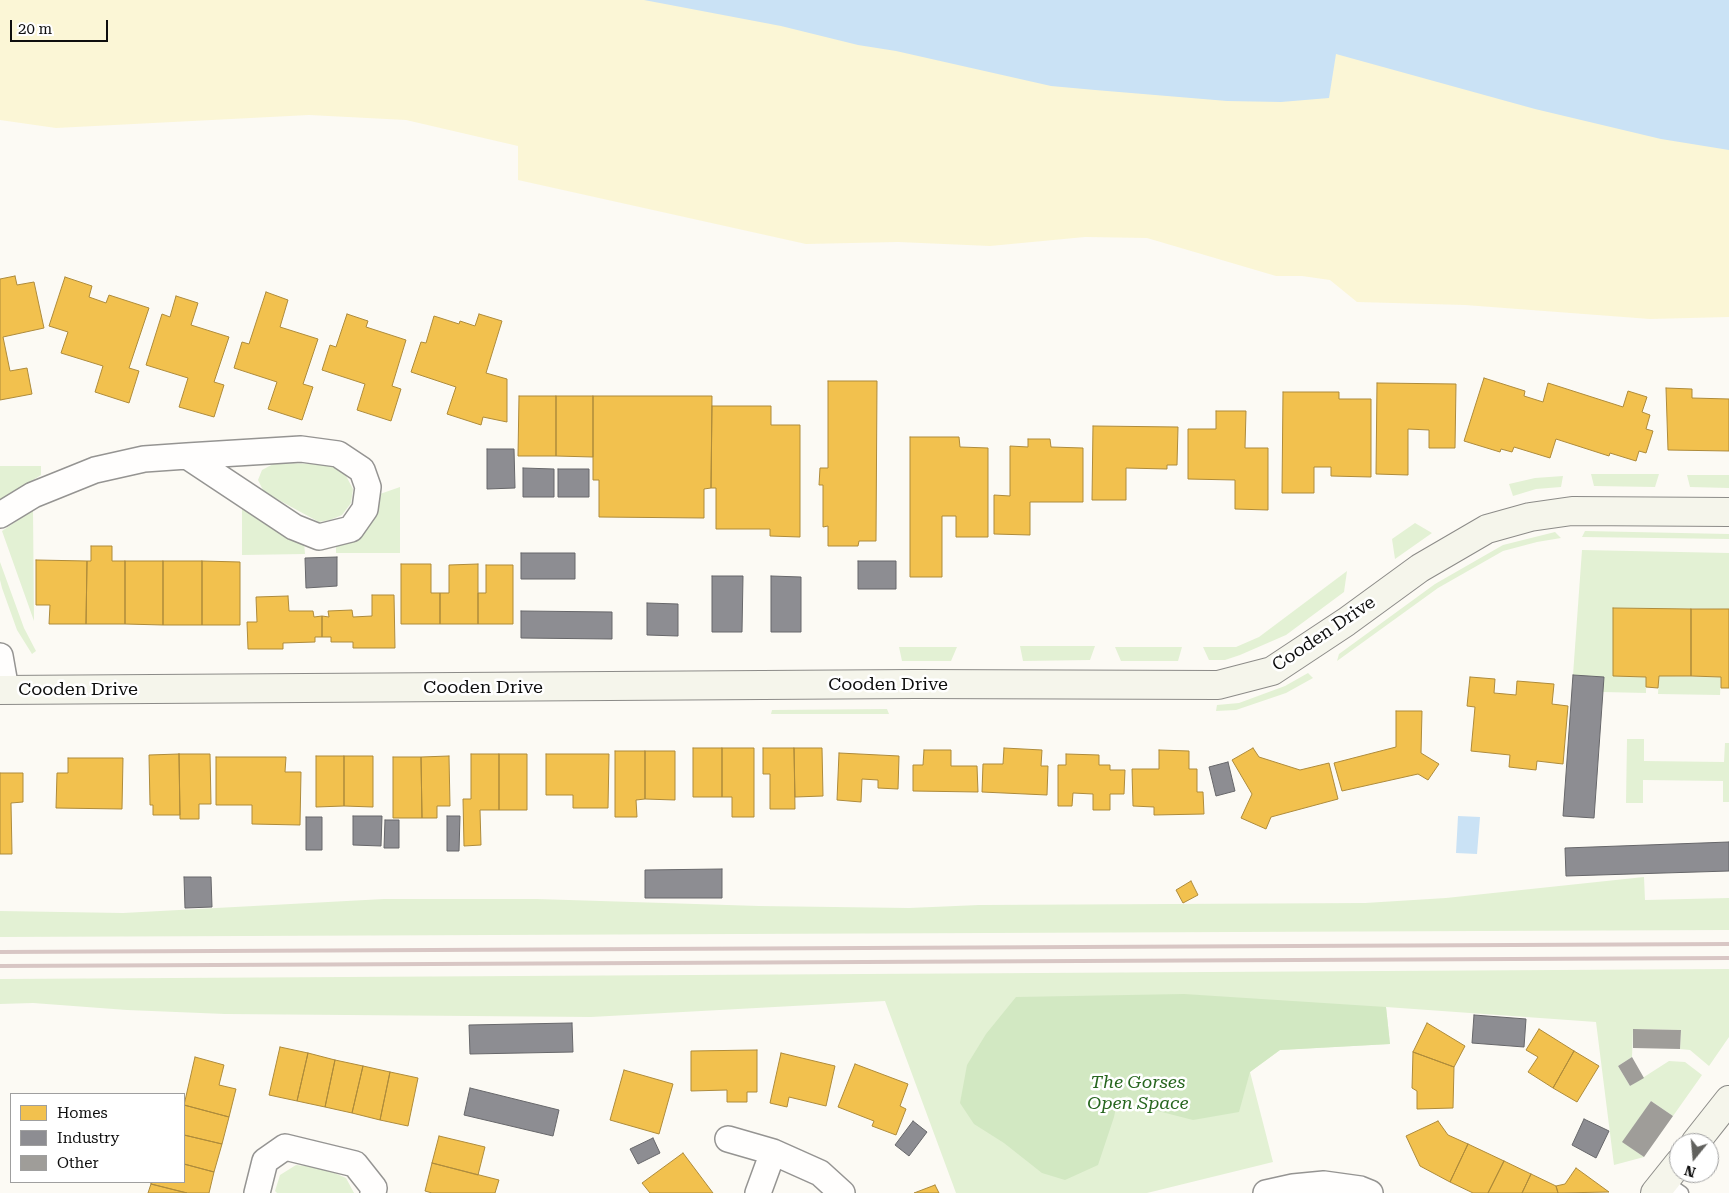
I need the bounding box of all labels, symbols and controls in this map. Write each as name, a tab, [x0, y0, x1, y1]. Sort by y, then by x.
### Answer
scale bar	[12, 10, 110, 42]
text: 20 m	[18, 20, 52, 38]
street label: Cooden Drive	[1268, 592, 1380, 676]
street label: Cooden Drive	[828, 674, 948, 696]
street label: Cooden Drive	[423, 677, 543, 699]
street label: Cooden Drive	[18, 679, 138, 701]
park label: The Gorses Open Space	[1087, 1072, 1189, 1114]
legend	[10, 1093, 185, 1183]
text: Homes	[57, 1104, 108, 1122]
text: Industry	[57, 1129, 119, 1147]
north arrow	[1669, 1133, 1719, 1183]
text: Other	[57, 1154, 99, 1172]
text: N	[1682, 1162, 1697, 1181]

